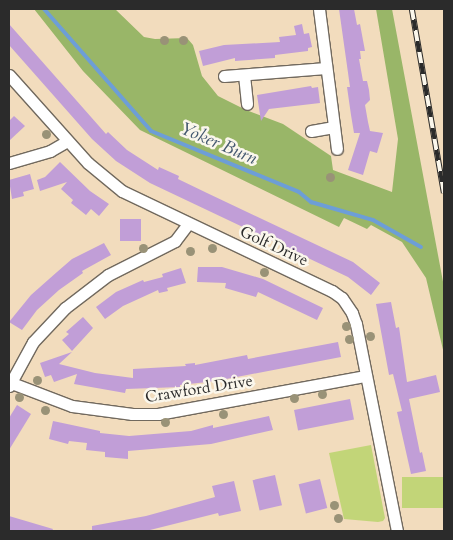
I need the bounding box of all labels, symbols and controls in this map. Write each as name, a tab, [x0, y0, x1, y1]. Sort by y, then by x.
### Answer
water label: Yoker Burn	[176, 118, 260, 170]
street label: Golf Drive	[237, 222, 311, 270]
street label: Crawford Drive	[144, 371, 254, 407]

